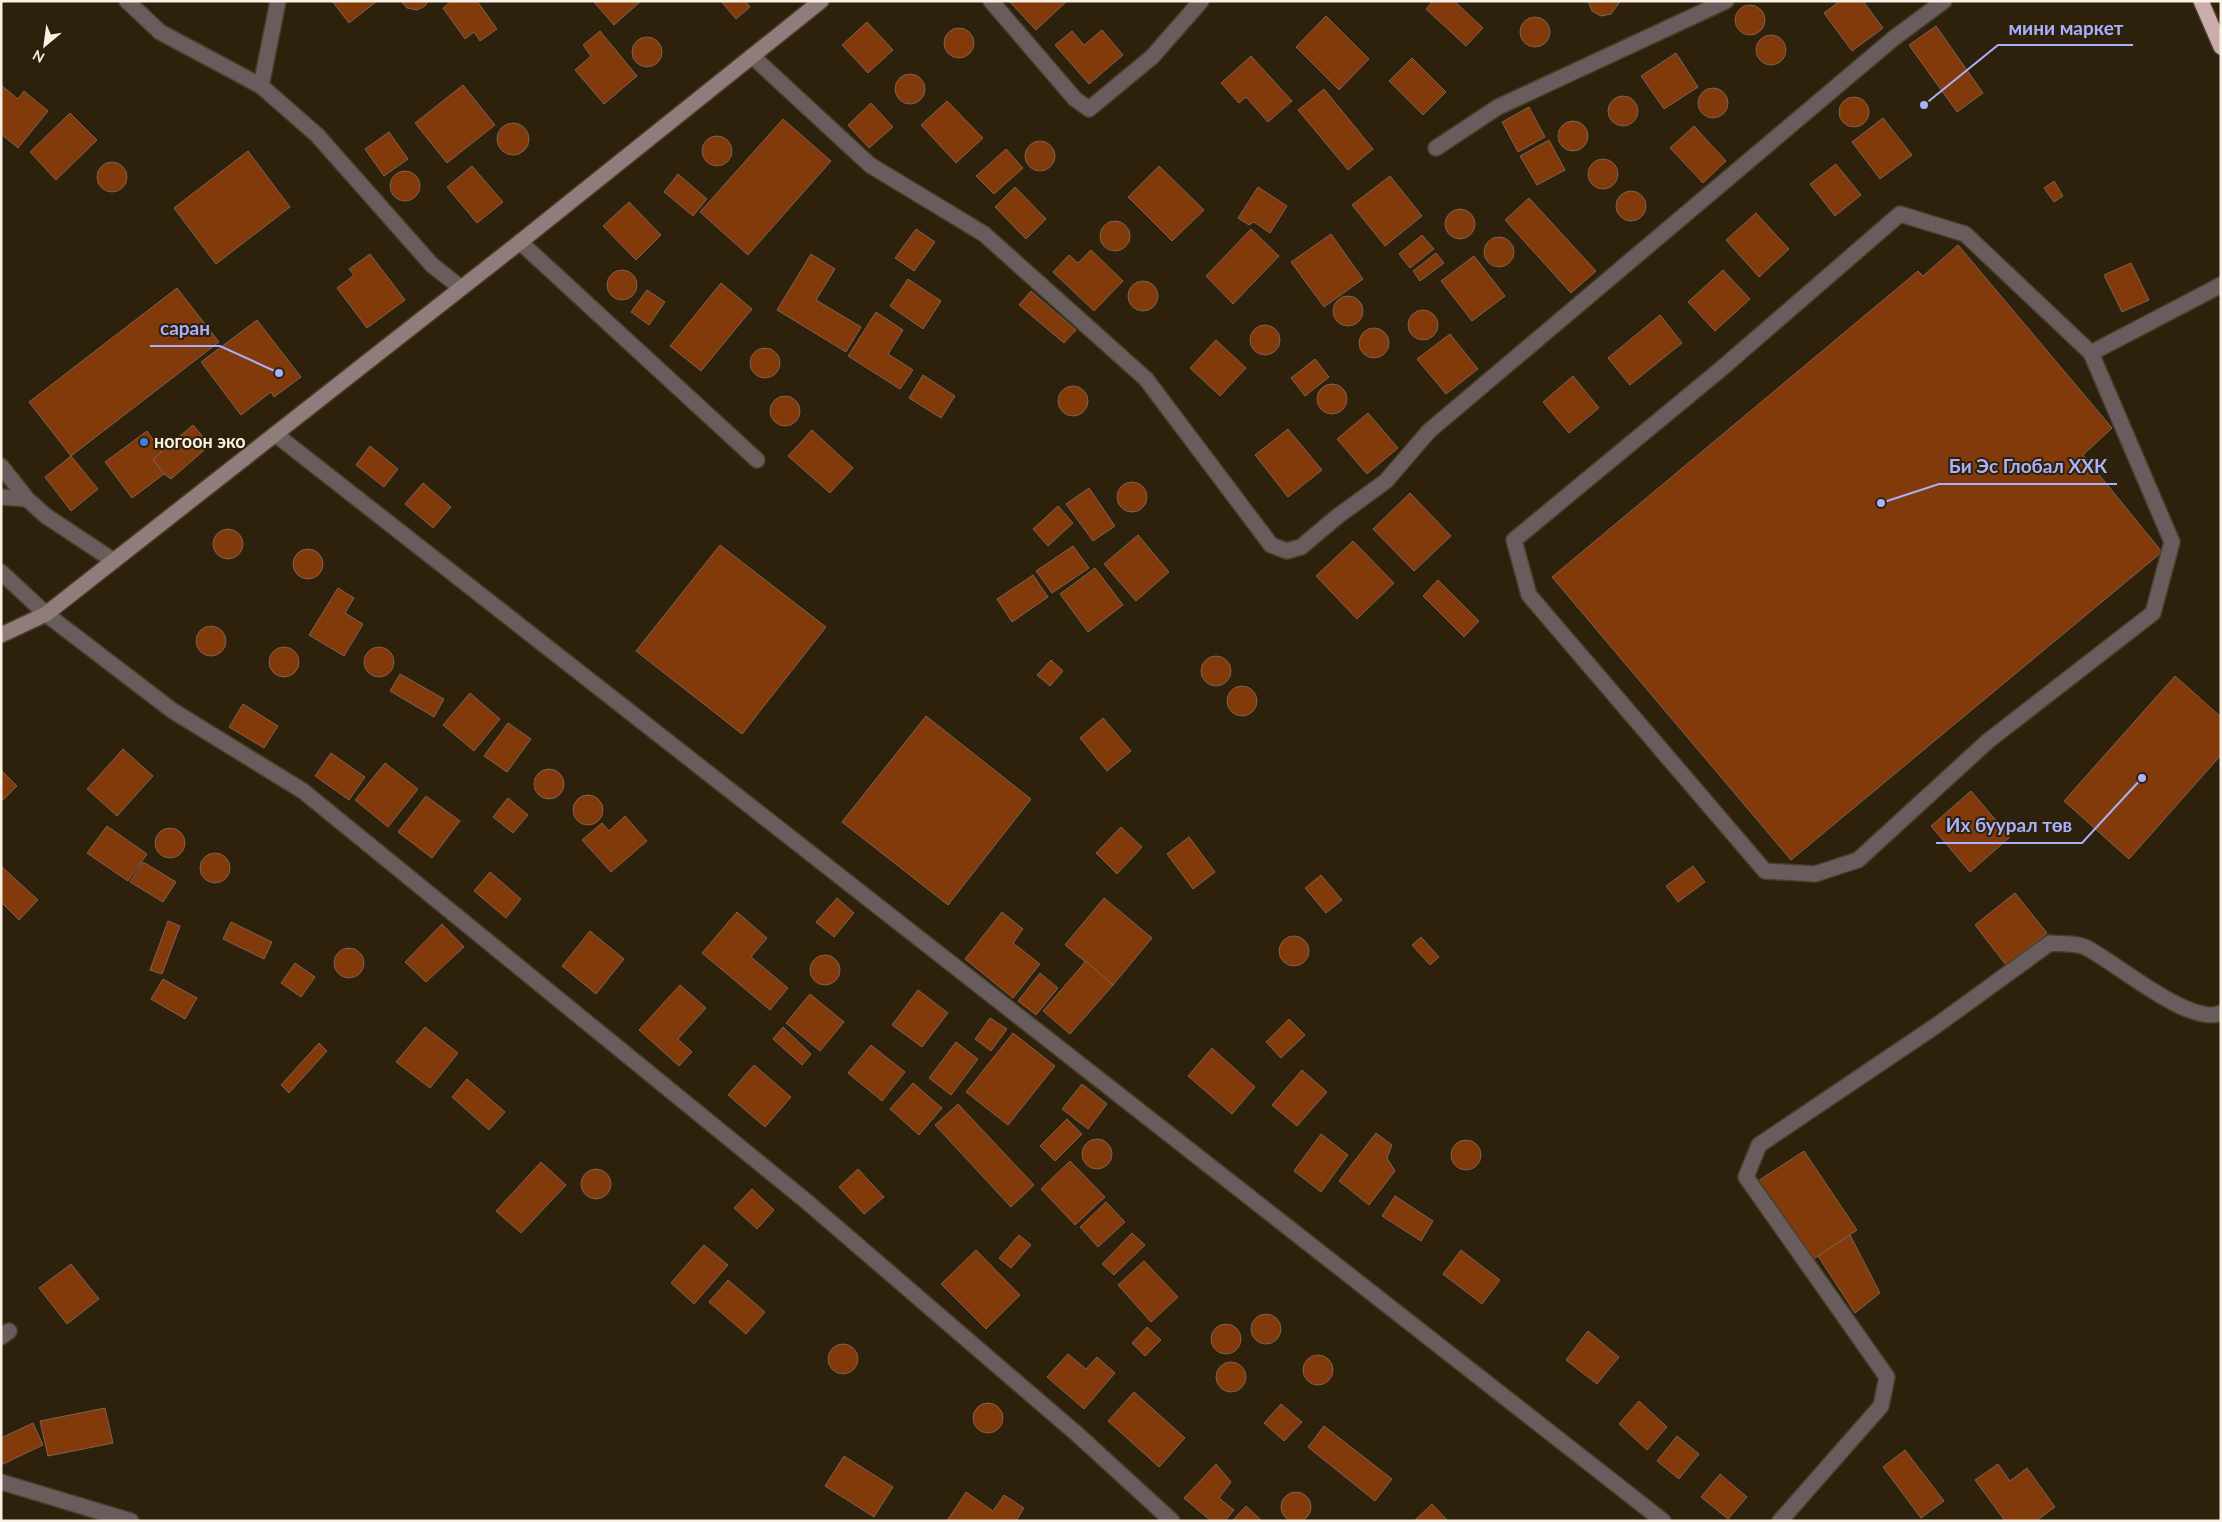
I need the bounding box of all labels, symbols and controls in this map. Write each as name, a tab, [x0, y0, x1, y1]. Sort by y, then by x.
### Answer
callout: мини маркет	[1998, 11, 2133, 45]
text: мини маркет	[2008, 16, 2124, 39]
north arrow	[20, 20, 70, 70]
text: N	[30, 47, 47, 67]
callout: саран	[150, 312, 220, 346]
text: саран	[160, 316, 210, 339]
place label: ногоон эко	[154, 430, 246, 452]
marker: ногоон эко	[138, 436, 150, 448]
callout: Би Эс Глобал ХХК	[1939, 450, 2117, 484]
text: Би Эс Глобал ХХК	[1949, 454, 2108, 477]
callout: Их буурал төв	[1936, 809, 2082, 843]
text: Их буурал төв	[1946, 813, 2072, 836]

